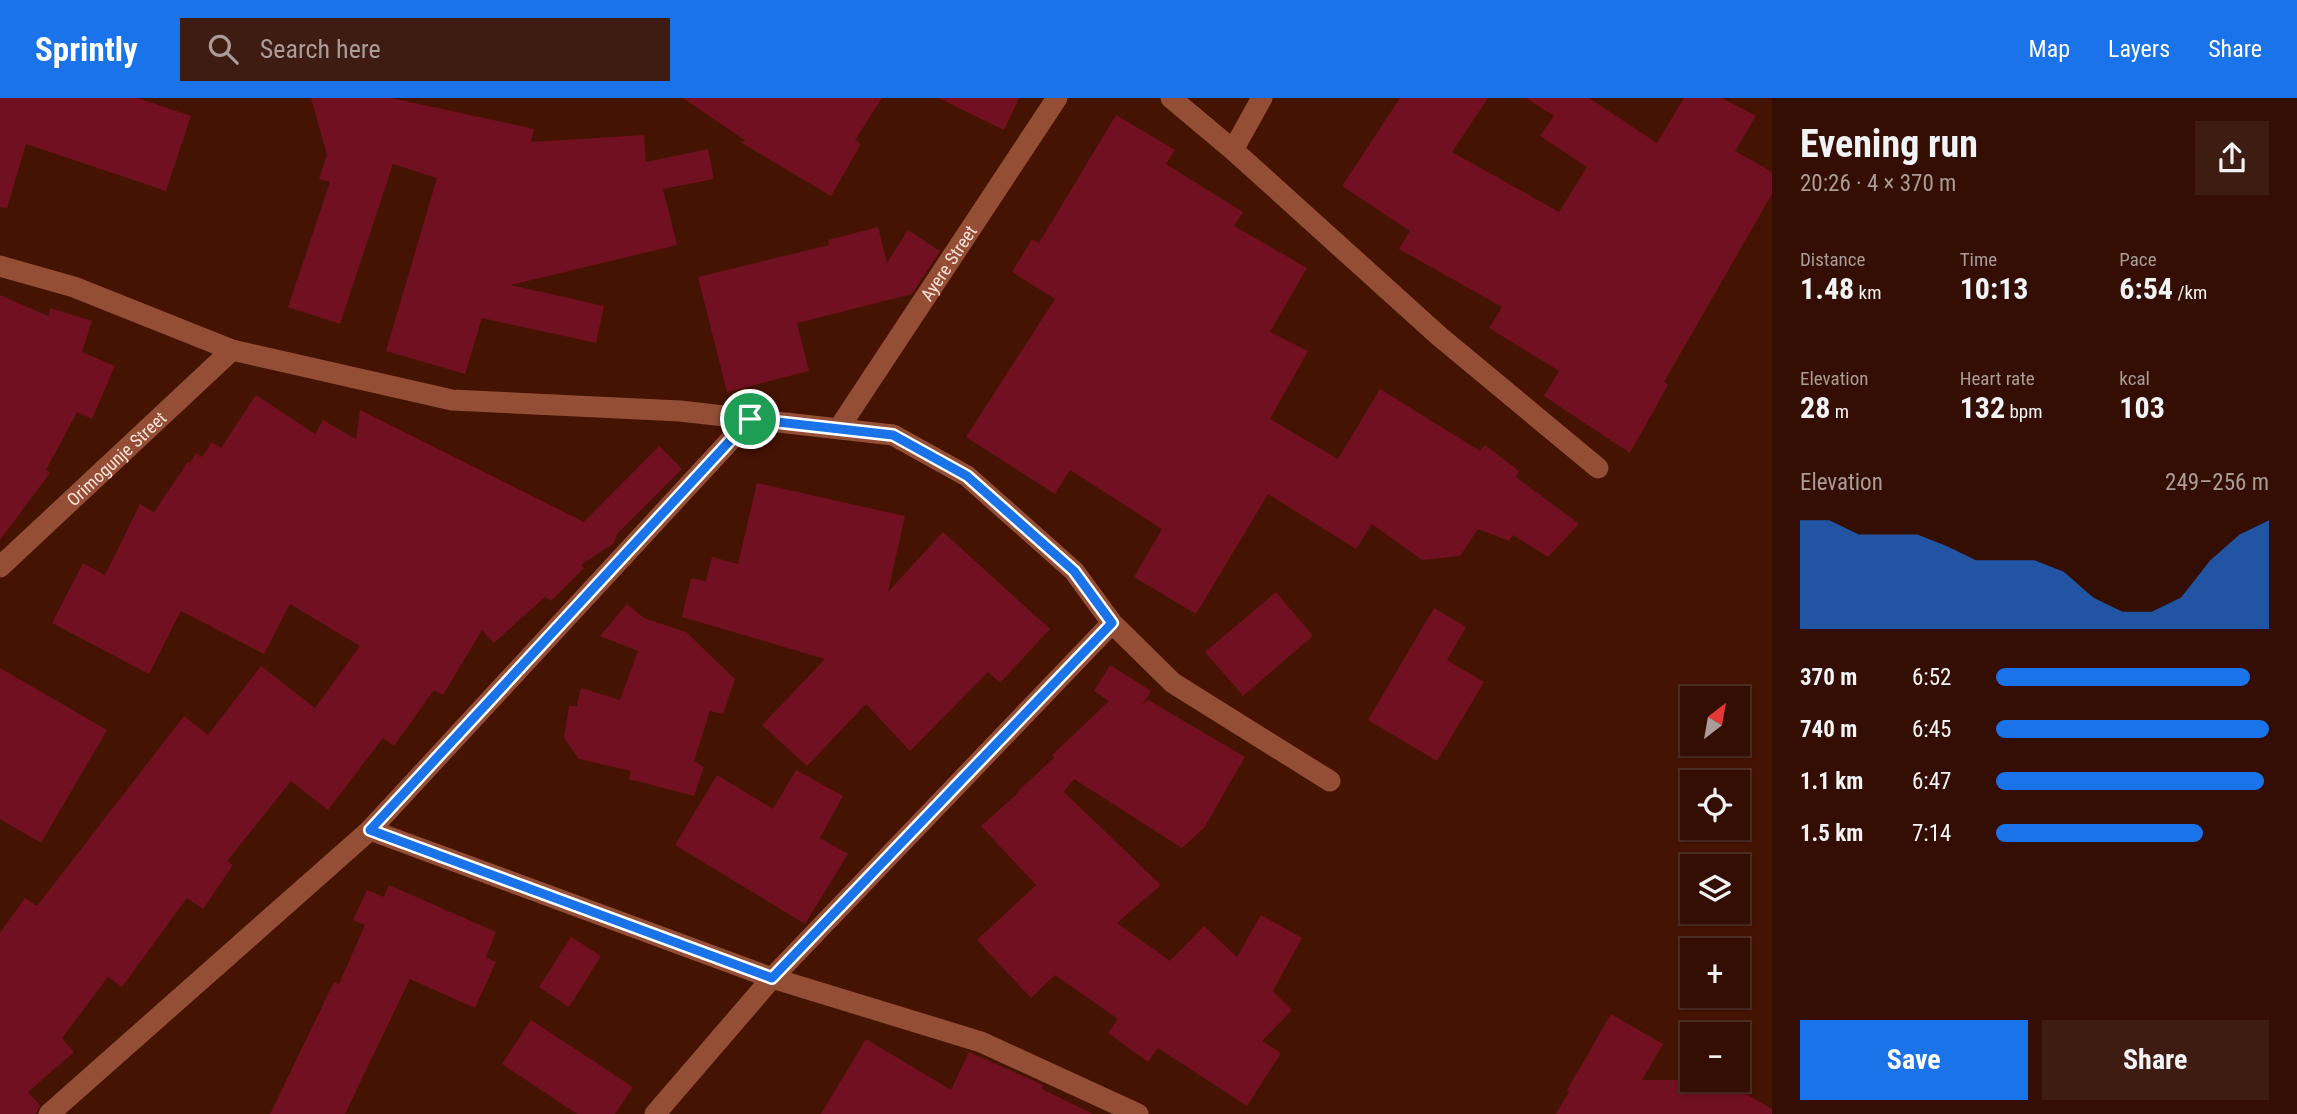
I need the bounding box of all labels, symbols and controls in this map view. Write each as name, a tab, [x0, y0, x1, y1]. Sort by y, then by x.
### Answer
search box	[180, 18, 670, 81]
text: Sprintly	[35, 30, 138, 69]
icon: search	[204, 30, 242, 68]
text: Search here	[260, 34, 381, 64]
text: Map	[2029, 35, 2070, 63]
text: Layers	[2108, 35, 2170, 63]
text: Share	[2208, 35, 2262, 63]
button: share	[2195, 121, 2269, 195]
text: Evening run	[1800, 122, 1978, 166]
text: 20:26 · 4 × 370 m	[1800, 170, 1956, 197]
street label: Ayere Street	[916, 221, 981, 304]
text: Distance	[1800, 248, 1865, 271]
text: Time	[1960, 248, 1997, 271]
text: Pace	[2119, 248, 2157, 271]
text: 1.48	[1800, 271, 1854, 306]
text: 10:13	[1960, 271, 2029, 306]
text: 6:54	[2119, 271, 2173, 306]
text: km	[1854, 281, 1881, 304]
text: /km	[2173, 281, 2207, 304]
text: Elevation	[1800, 367, 1868, 390]
text: Heart rate	[1960, 367, 2035, 390]
text: kcal	[2119, 367, 2150, 390]
pin	[720, 389, 780, 449]
text: 28	[1800, 390, 1830, 425]
text: 132	[1960, 390, 2005, 425]
text: 103	[2119, 390, 2165, 425]
icon: arrive	[731, 400, 769, 438]
text: m	[1830, 400, 1849, 423]
text: bpm	[2005, 400, 2043, 423]
street label: Orimogunje Street	[62, 407, 170, 510]
text: Elevation	[1800, 469, 1883, 496]
text: 249–256 m	[2165, 469, 2269, 496]
text: 370 m	[1800, 664, 1857, 691]
text: 6:52	[1912, 664, 1951, 691]
north arrow	[1680, 686, 1750, 756]
map controls	[1680, 686, 1750, 1092]
text: 740 m	[1800, 716, 1857, 743]
text: 6:45	[1912, 716, 1951, 743]
text: 1.1 km	[1800, 768, 1863, 795]
text: 6:47	[1912, 768, 1951, 795]
button: locate	[1680, 770, 1750, 840]
text: 1.5 km	[1800, 820, 1863, 847]
text: 7:14	[1912, 820, 1951, 847]
button: layers	[1680, 854, 1750, 924]
button: +	[1680, 938, 1750, 1008]
button: Save	[1800, 1020, 2028, 1100]
button: Share	[2042, 1020, 2269, 1100]
button: −	[1680, 1022, 1750, 1092]

